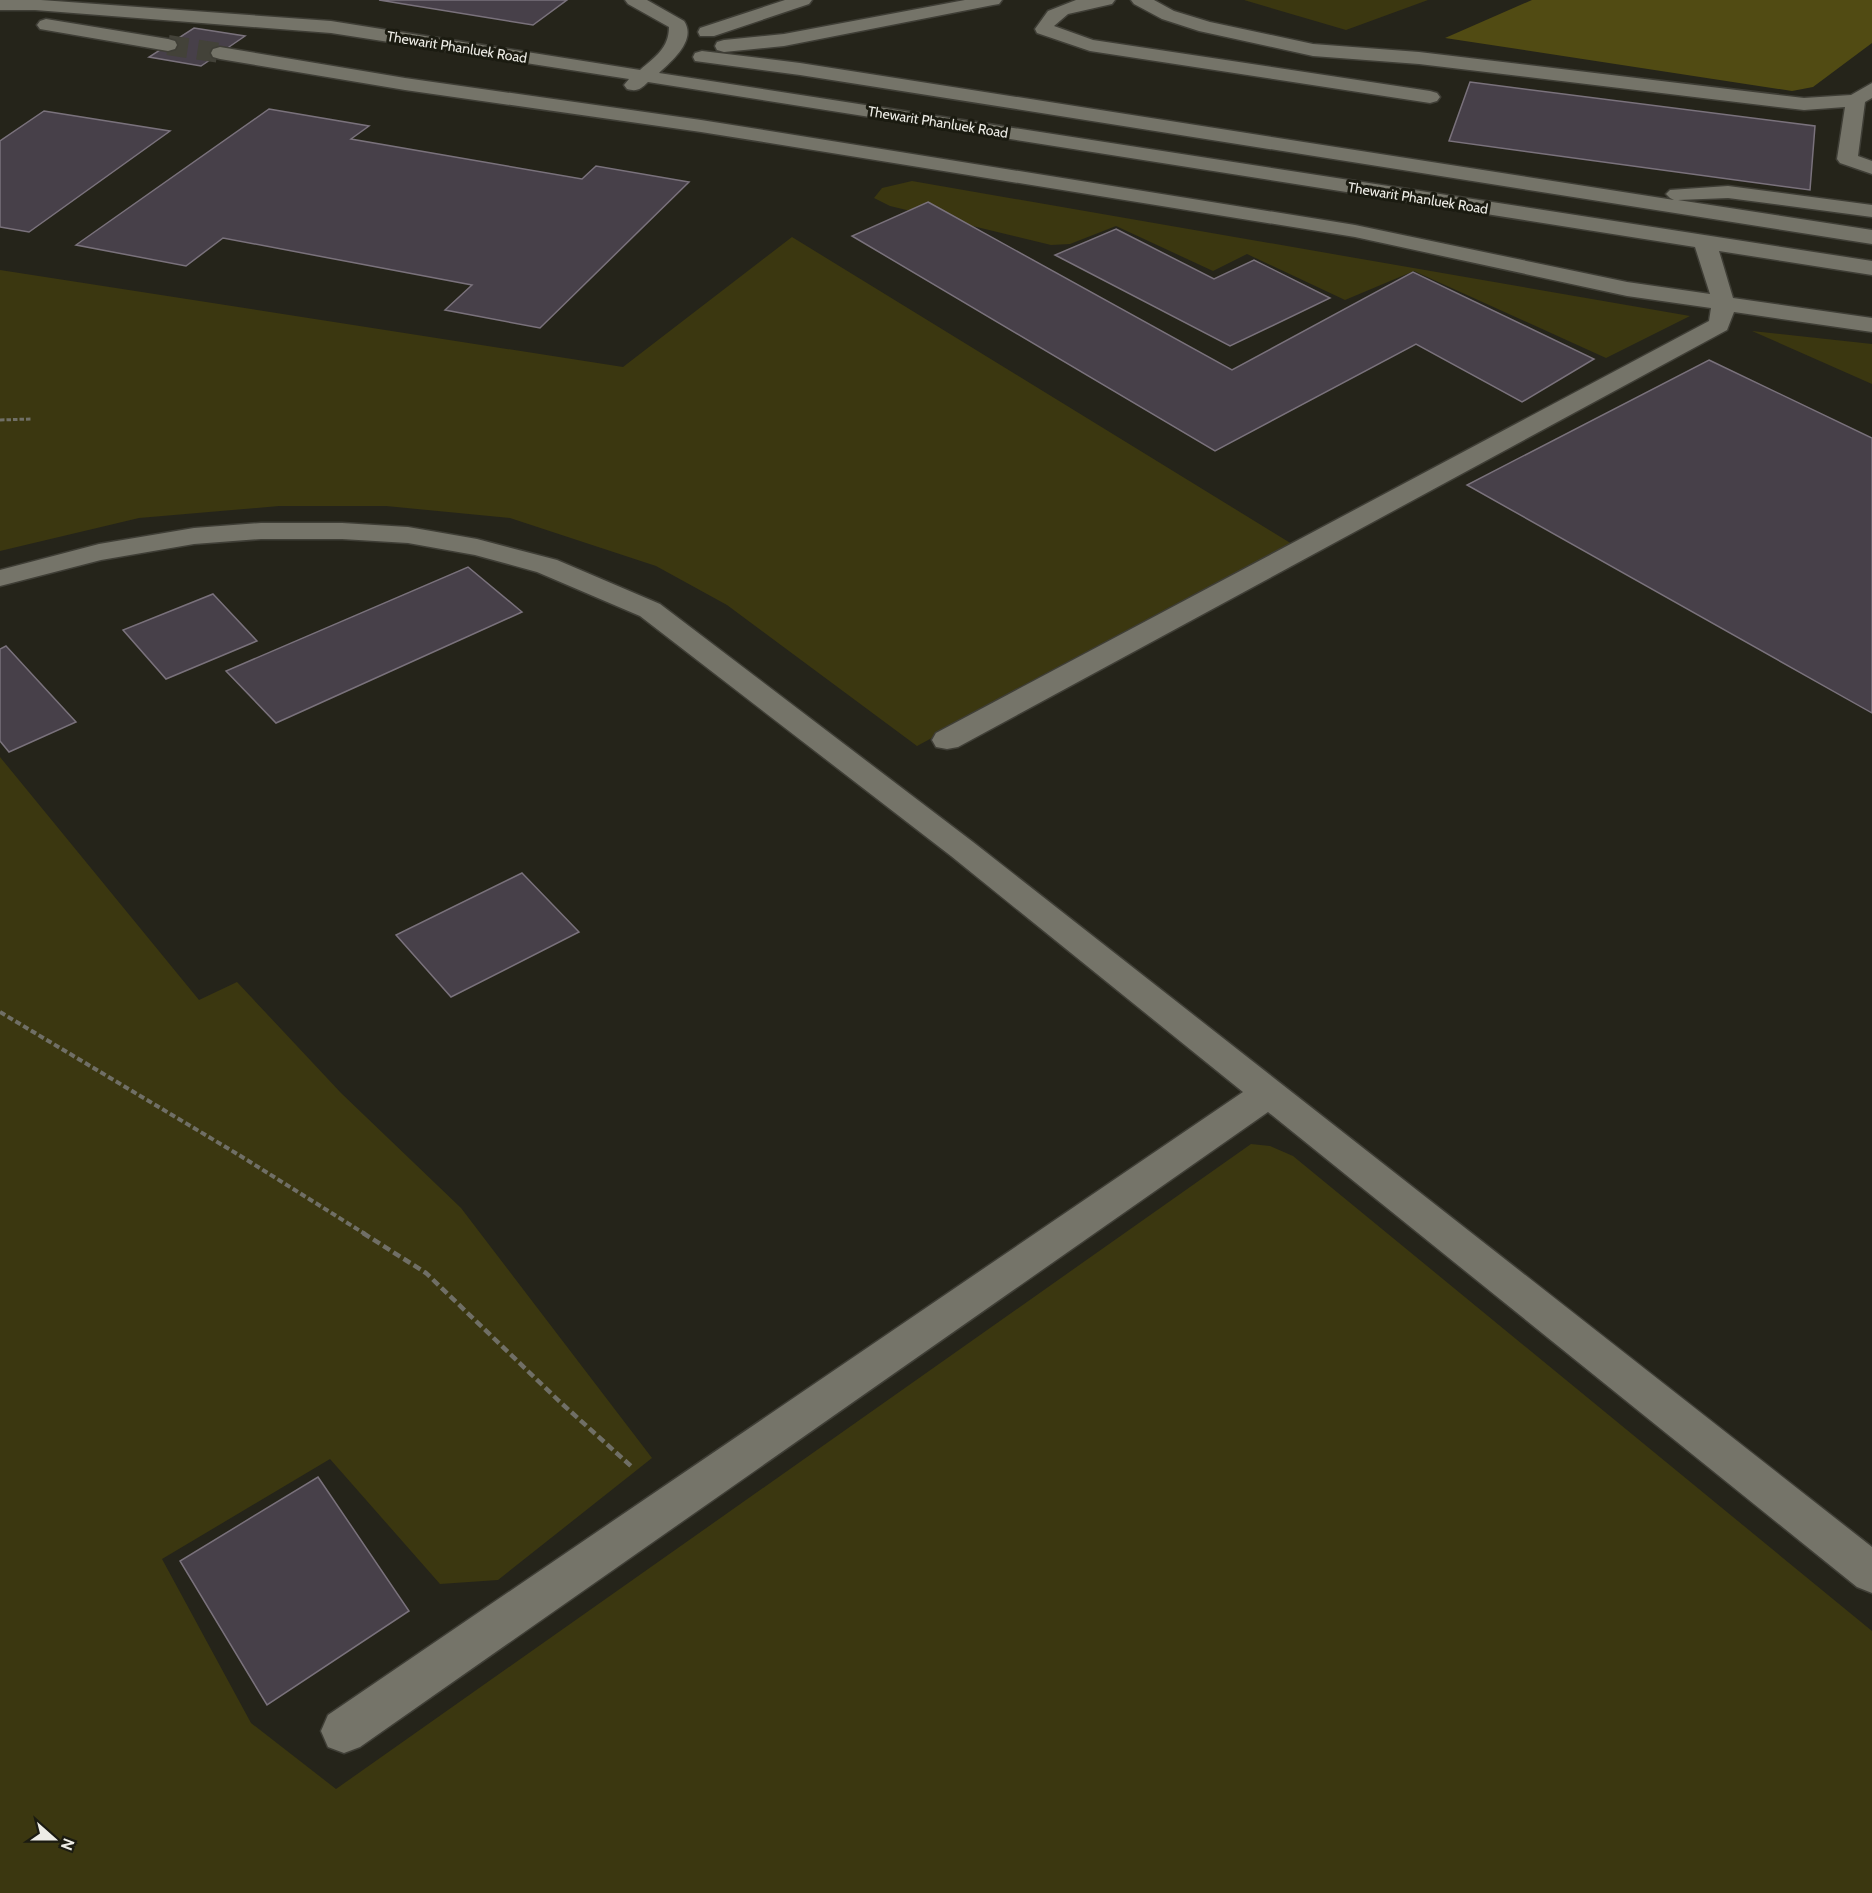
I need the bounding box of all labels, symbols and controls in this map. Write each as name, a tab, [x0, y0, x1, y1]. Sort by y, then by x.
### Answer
street label: Thewarit Phanluek Road	[386, 27, 528, 67]
street label: Thewarit Phanluek Road	[867, 102, 1009, 142]
street label: Thewarit Phanluek Road	[1347, 178, 1489, 218]
north arrow	[24, 1809, 84, 1869]
text: N	[57, 1836, 78, 1853]

